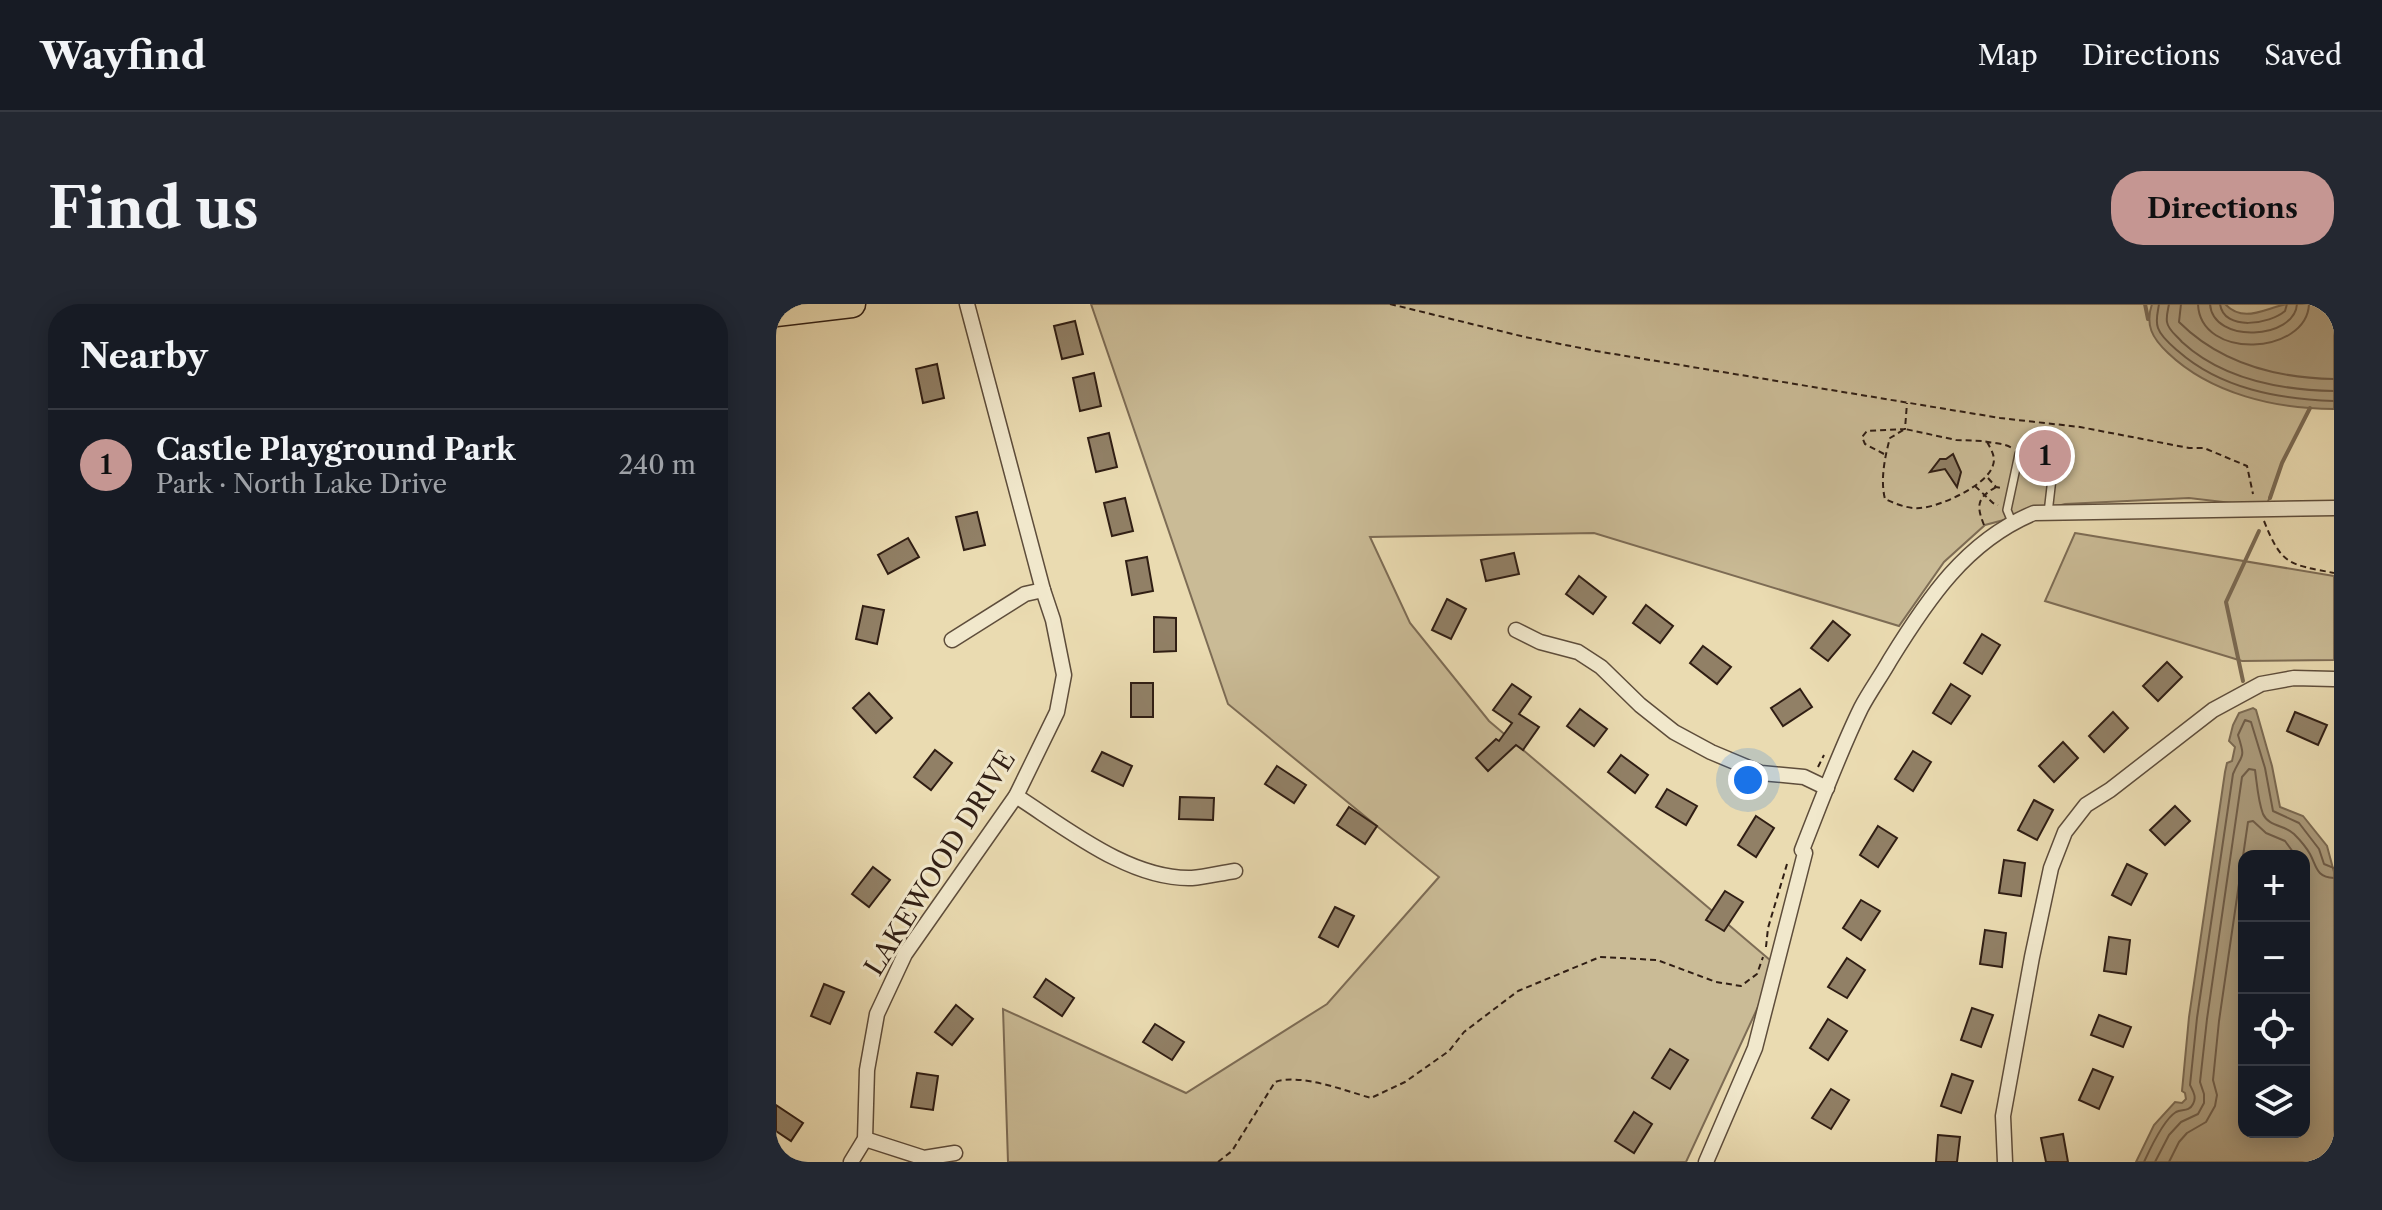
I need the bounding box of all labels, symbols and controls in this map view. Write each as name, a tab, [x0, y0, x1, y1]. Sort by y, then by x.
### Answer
text: Wayfind	[40, 32, 206, 79]
text: Map	[1978, 38, 2038, 72]
text: Directions	[2082, 38, 2220, 72]
text: Saved	[2264, 38, 2342, 72]
button: Directions	[2111, 171, 2334, 245]
text: Find us	[48, 174, 259, 243]
text: Nearby	[80, 335, 208, 377]
pin: 1	[2019, 426, 2071, 486]
text: Castle Playground Park	[156, 431, 516, 468]
text: 1	[100, 449, 112, 481]
text: 240 m	[618, 449, 696, 481]
text: Park · North Lake Drive	[156, 468, 447, 500]
street label: LAKEWOOD DRIVE	[858, 745, 1022, 981]
your location	[1728, 760, 1768, 800]
map controls	[2238, 850, 2310, 1138]
button: +	[2238, 850, 2310, 922]
button: −	[2238, 922, 2310, 994]
button: locate	[2238, 994, 2310, 1066]
button: layers	[2238, 1066, 2310, 1138]

